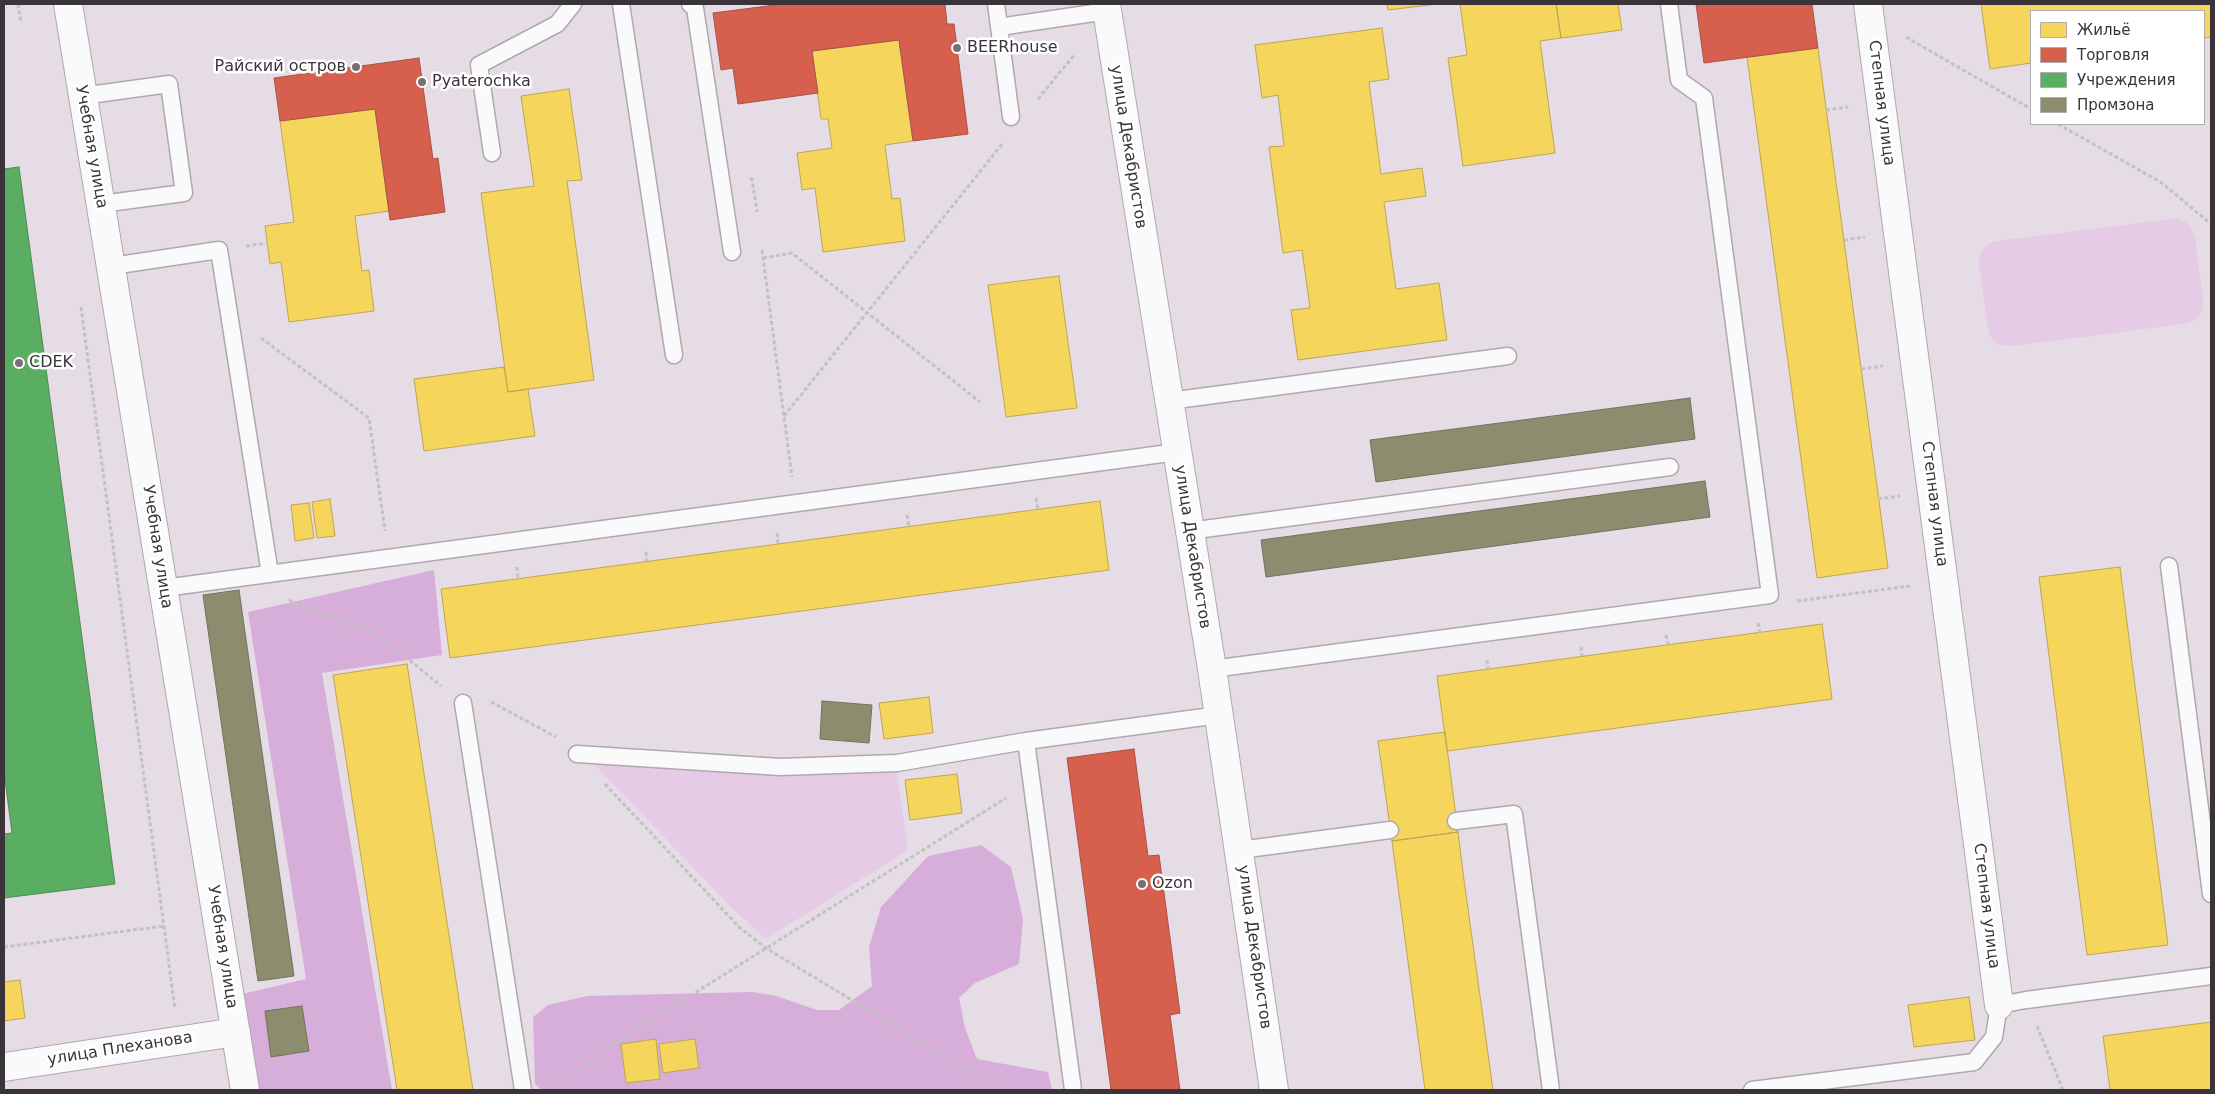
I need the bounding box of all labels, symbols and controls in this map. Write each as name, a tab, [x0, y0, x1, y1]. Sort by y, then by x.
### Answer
legend	[2030, 10, 2205, 125]
text: Жильё	[2077, 21, 2131, 39]
place label: BEERhouse	[967, 38, 1058, 58]
street label: Степная улица	[1864, 39, 1898, 167]
marker: BEERhouse	[951, 42, 963, 54]
text: Торговля	[2077, 46, 2149, 64]
place label: Райский остров	[215, 57, 346, 77]
marker: Райский остров	[350, 61, 362, 73]
street label: улица Декабристов	[1106, 64, 1150, 230]
text: Учреждения	[2077, 71, 2175, 89]
place label: Pyaterochka	[432, 72, 531, 92]
marker: Pyaterochka	[416, 76, 428, 88]
street label: Учебная улица	[71, 84, 111, 210]
text: Промзона	[2077, 96, 2154, 114]
place label: CDEK	[29, 353, 73, 373]
marker: CDEK	[13, 357, 25, 369]
street label: Степная улица	[1917, 440, 1951, 568]
street label: улица Декабристов	[1170, 464, 1214, 630]
street label: Учебная улица	[138, 484, 176, 610]
street label: Степная улица	[1969, 842, 2003, 970]
street label: улица Декабристов	[1233, 864, 1275, 1030]
place label: Ozon	[1152, 874, 1193, 894]
marker: Ozon	[1136, 878, 1148, 890]
street label: Учебная улица	[203, 884, 241, 1010]
street label: улица Плеханова	[46, 1028, 194, 1070]

